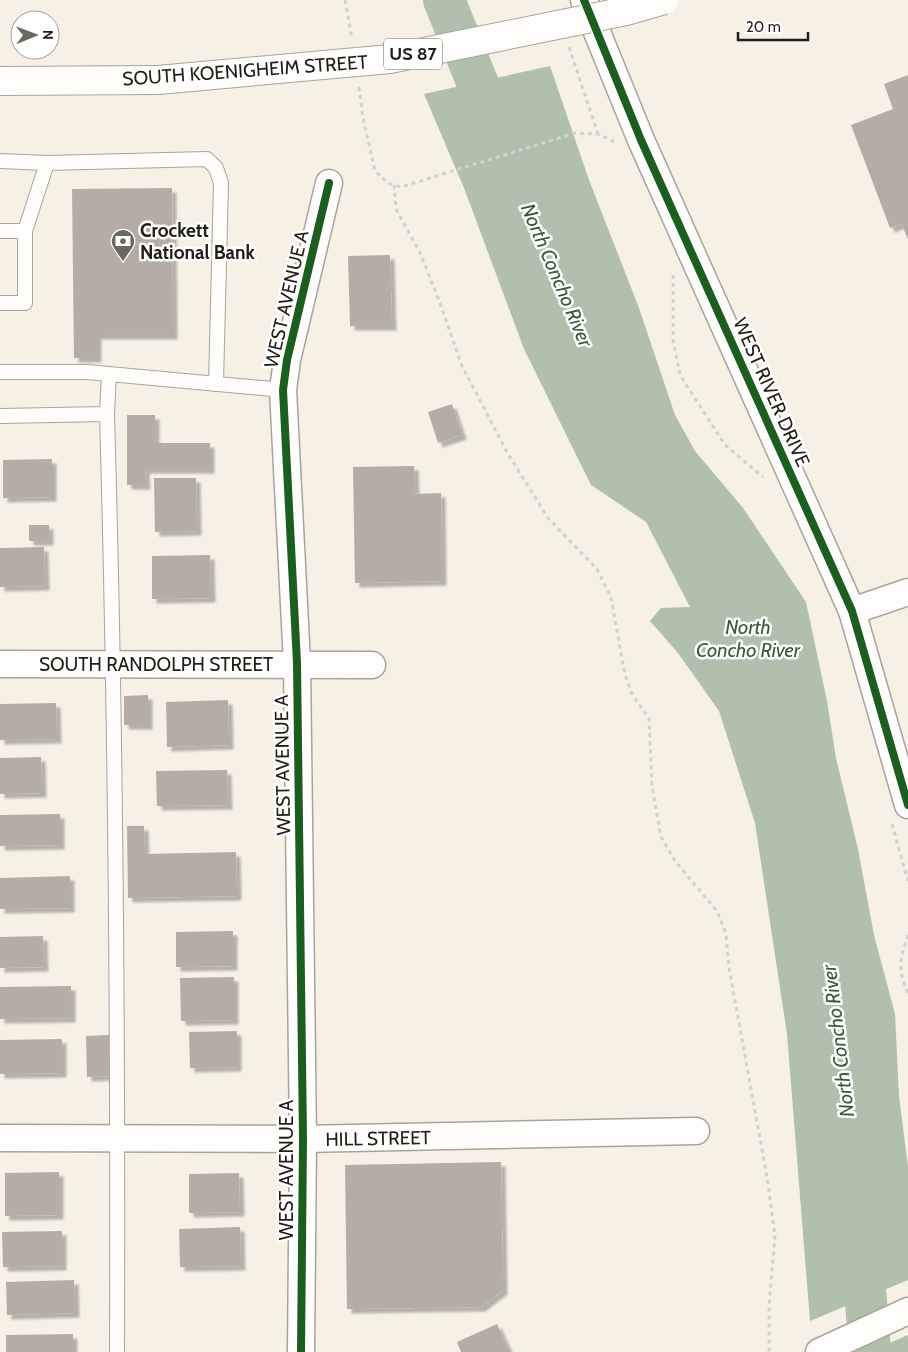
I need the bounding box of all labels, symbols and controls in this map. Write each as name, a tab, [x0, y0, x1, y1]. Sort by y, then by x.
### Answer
north arrow	[10, 10, 60, 60]
scale bar	[738, 10, 808, 42]
text: 20 m	[746, 18, 781, 36]
text: N	[39, 30, 57, 40]
road number: US 87	[384, 39, 442, 70]
street label: SOUTH KOENIGHEIM STREET	[122, 50, 368, 91]
water label: North Concho River	[516, 200, 598, 351]
place label: Crockett National Bank	[140, 219, 256, 264]
bank icon: Crockett National Bank	[110, 228, 136, 262]
street label: WEST AVENUE A	[259, 228, 314, 370]
street label: WEST RIVER DRIVE	[728, 314, 815, 470]
water label: North Concho River	[696, 615, 801, 662]
street label: SOUTH RANDOLPH STREET	[39, 653, 273, 676]
street label: WEST AVENUE A	[270, 694, 295, 835]
water label: North Concho River	[817, 963, 859, 1119]
street label: WEST AVENUE A	[275, 1099, 298, 1240]
street label: HILL STREET	[325, 1126, 431, 1151]

